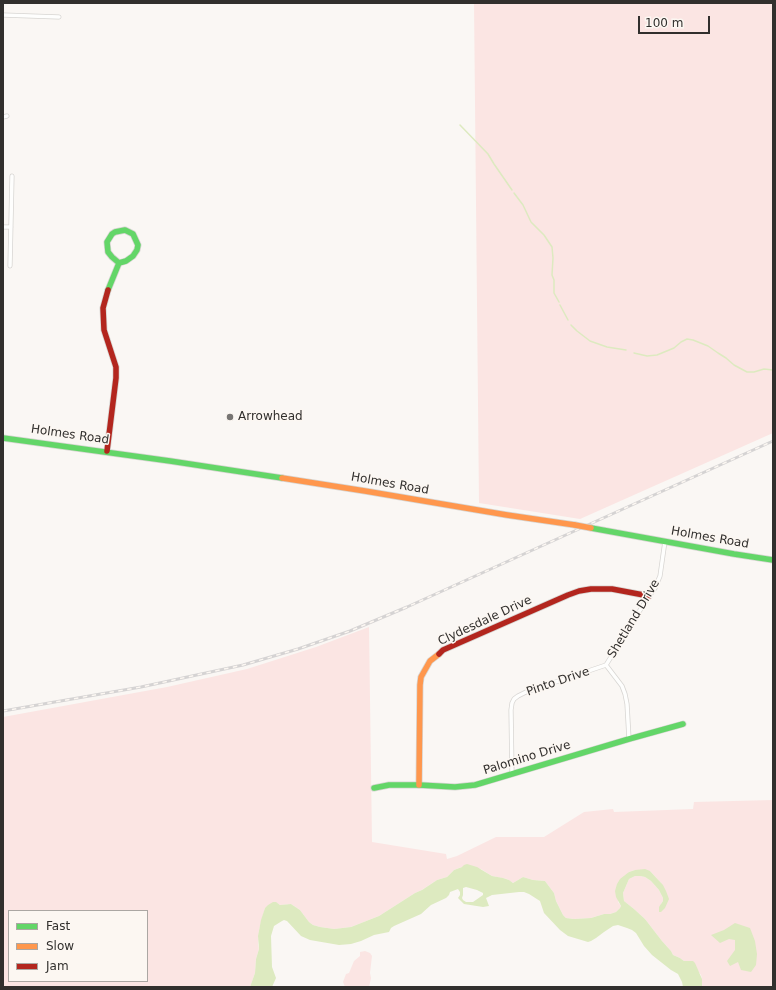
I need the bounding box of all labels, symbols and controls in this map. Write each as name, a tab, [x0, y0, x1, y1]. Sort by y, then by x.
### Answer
scale bar	[640, 8, 712, 34]
text: 100 m	[645, 16, 683, 30]
place label: Arrowhead	[238, 410, 303, 424]
marker: Arrowhead	[225, 412, 235, 422]
street label: Holmes Road	[30, 422, 110, 448]
street label: Holmes Road	[350, 470, 430, 498]
street label: Holmes Road	[670, 524, 750, 552]
street label: Shetland Drive	[605, 577, 663, 661]
street label: Clydesdale Drive	[436, 593, 534, 649]
street label: Pinto Drive	[525, 664, 591, 700]
street label: Palomino Drive	[482, 738, 572, 778]
legend	[8, 910, 148, 982]
text: Fast	[46, 919, 70, 933]
text: Slow	[46, 939, 74, 953]
text: Jam	[46, 959, 69, 973]

